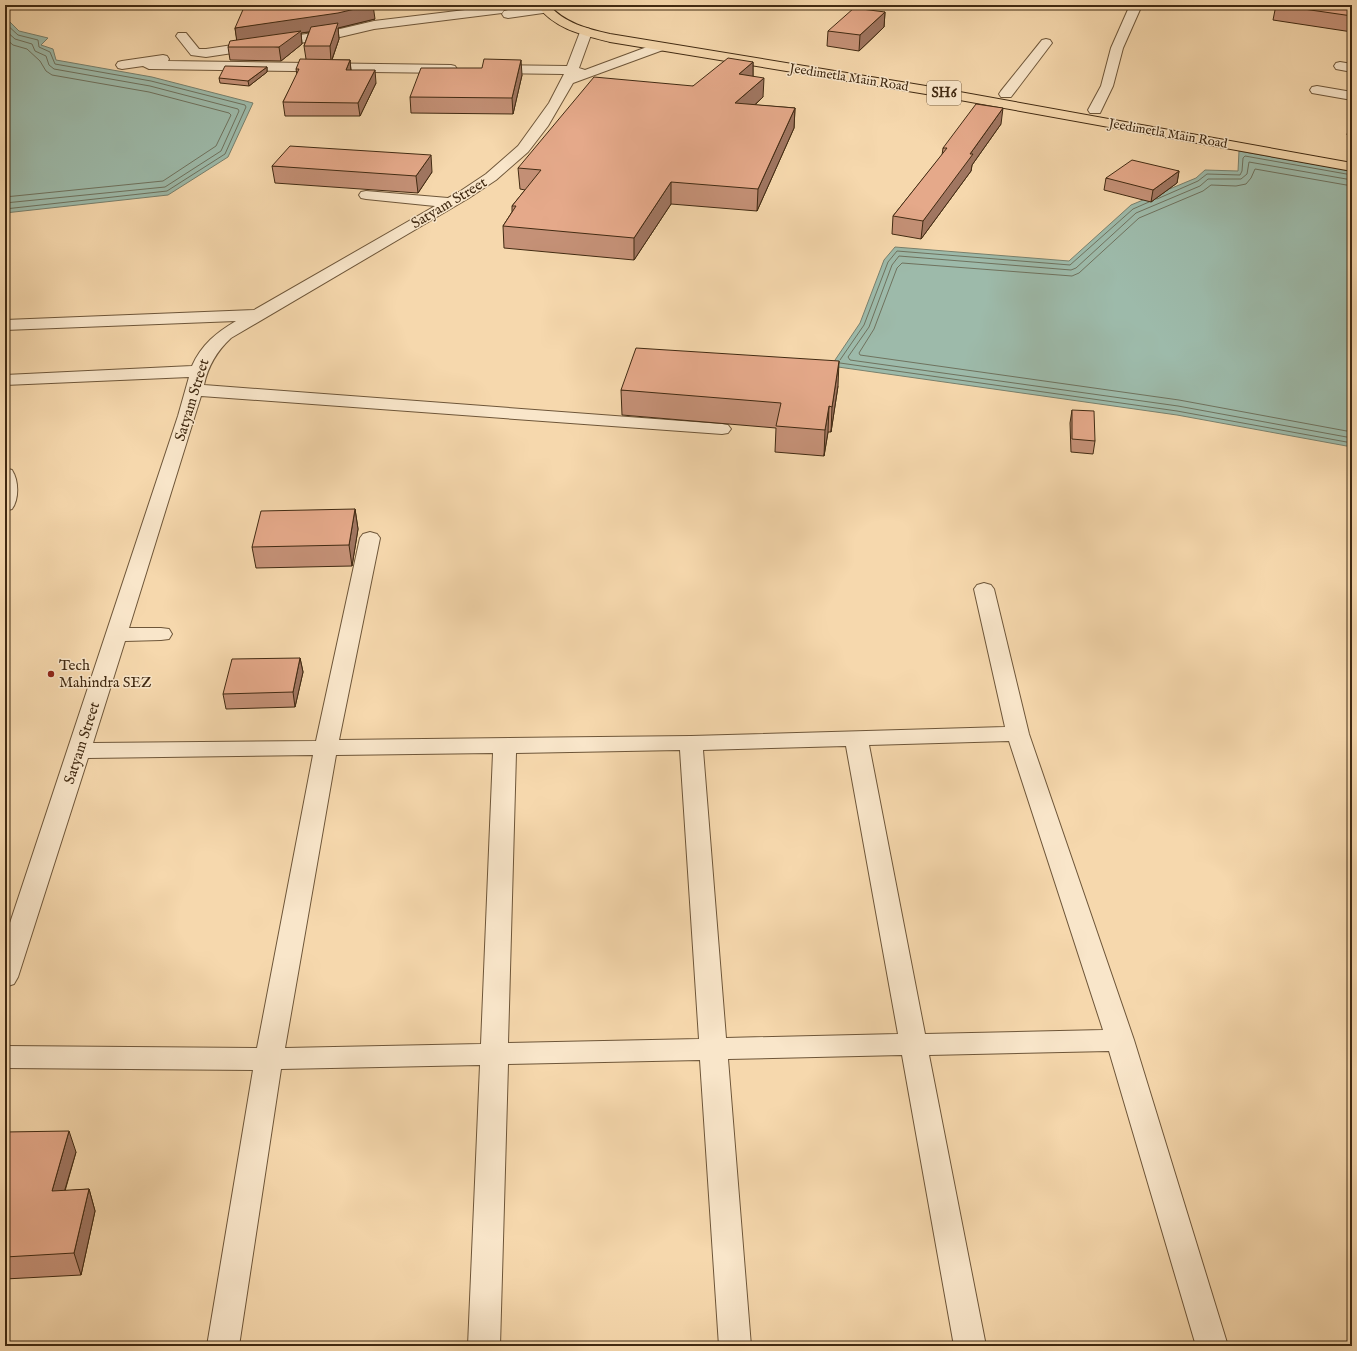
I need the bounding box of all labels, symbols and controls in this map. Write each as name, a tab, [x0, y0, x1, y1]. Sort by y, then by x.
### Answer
street label: Jeedimetla Main Road	[786, 60, 910, 96]
road number: SH6	[927, 81, 961, 105]
street label: Jeedimetla Main Road	[1105, 115, 1229, 153]
street label: Satyam Street	[408, 173, 490, 233]
street label: Satyam Street	[170, 356, 214, 444]
place label: Tech Mahindra SEZ	[59, 656, 152, 692]
marker: Tech Mahindra SEZ	[46, 669, 56, 679]
street label: Satyam Street	[60, 700, 104, 786]

